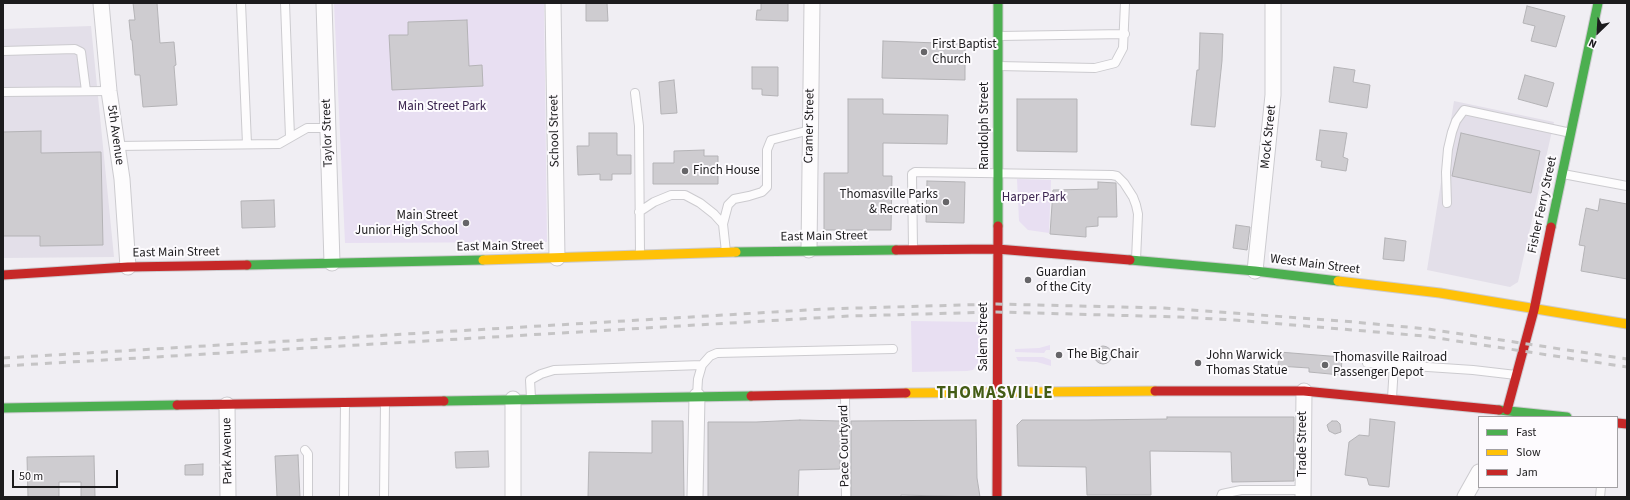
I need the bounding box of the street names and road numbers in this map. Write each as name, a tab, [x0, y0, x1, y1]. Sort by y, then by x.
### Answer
street label: Randolph Street	[977, 82, 993, 170]
street label: Cramer Street	[802, 88, 818, 164]
street label: School Street	[547, 95, 563, 167]
street label: Taylor Street	[319, 98, 337, 168]
street label: 5th Avenue	[103, 104, 127, 166]
street label: Mock Street	[1258, 104, 1280, 170]
street label: Fisher Ferry Street	[1525, 155, 1561, 255]
street label: East Main Street	[780, 228, 868, 246]
street label: East Main Street	[456, 238, 544, 256]
street label: East Main Street	[132, 244, 220, 262]
street label: West Main Street	[1269, 252, 1361, 278]
street label: Salem Street	[976, 302, 992, 372]
street label: Pace Courtyard	[836, 405, 854, 487]
street label: Trade Street	[1295, 411, 1311, 477]
street label: Park Avenue	[220, 417, 236, 485]

